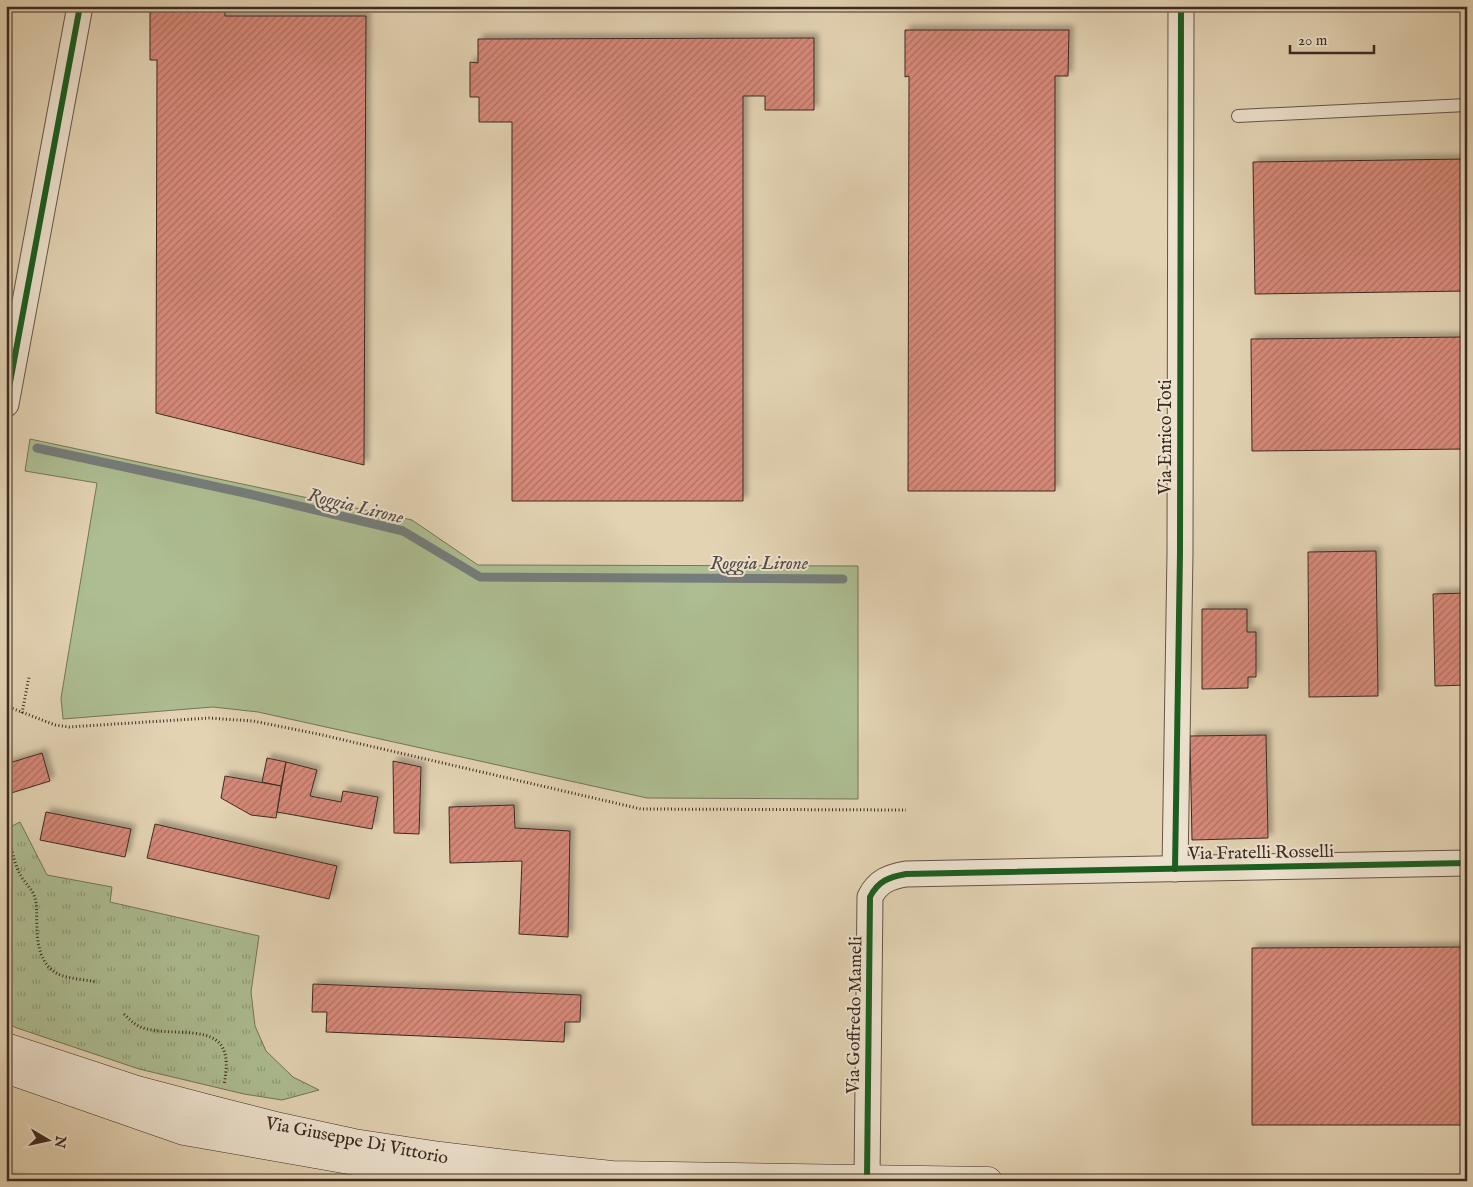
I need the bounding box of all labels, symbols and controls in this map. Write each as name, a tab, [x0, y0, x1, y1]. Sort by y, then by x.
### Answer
scale bar	[1290, 22, 1374, 54]
text: 20 m	[1298, 31, 1328, 50]
street label: Via Enrico Toti	[1155, 379, 1178, 496]
water label: Roggia Lirone	[305, 483, 407, 531]
water label: Roggia Lirone	[710, 552, 809, 576]
street label: Via Fratelli Rosselli	[1187, 841, 1334, 866]
street label: Via Goffredo Mameli	[843, 936, 868, 1095]
street label: Via Giuseppe Di Vittorio	[262, 1112, 450, 1171]
north arrow	[22, 1114, 72, 1164]
text: N	[50, 1133, 70, 1149]

